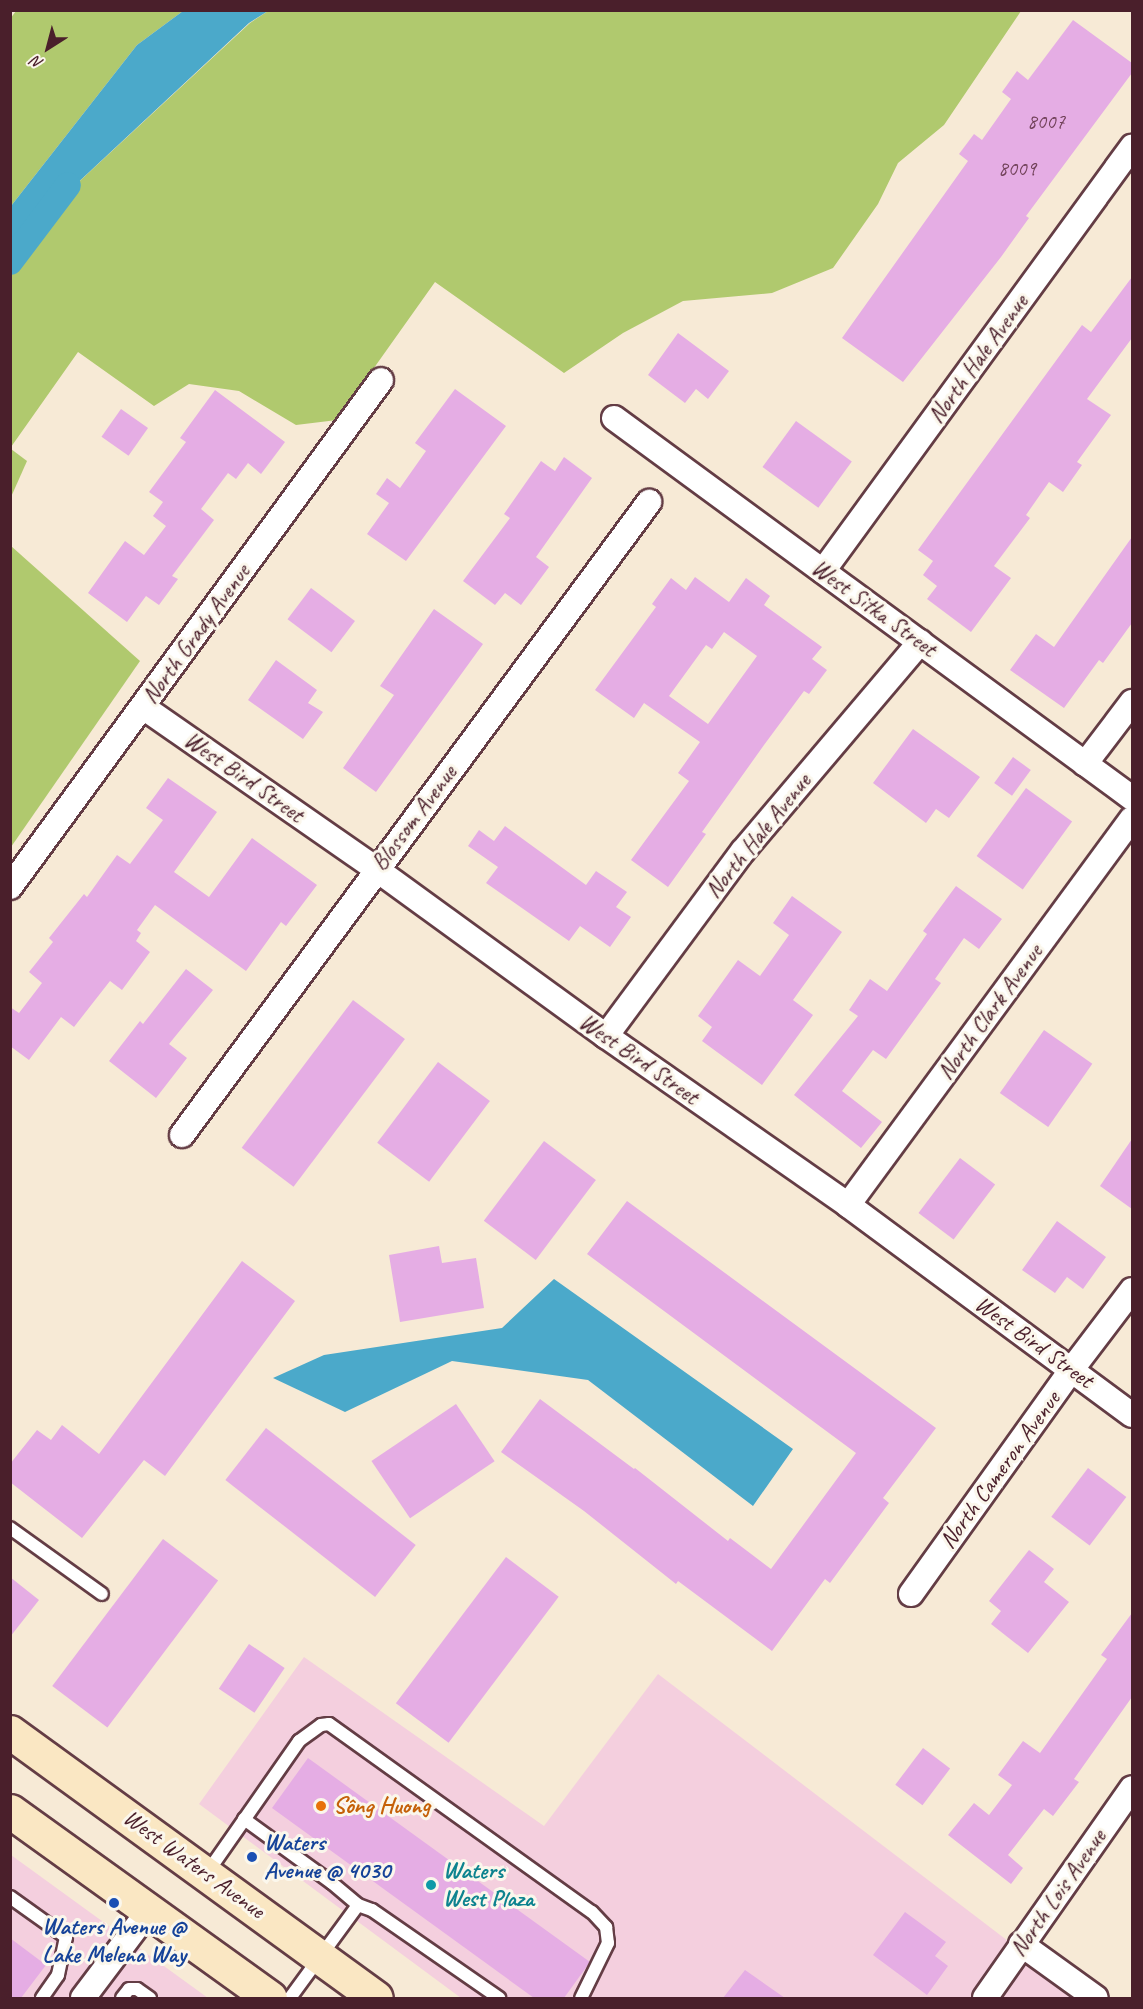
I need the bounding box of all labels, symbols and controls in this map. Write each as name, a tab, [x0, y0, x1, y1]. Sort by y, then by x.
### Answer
north arrow	[18, 18, 78, 78]
text: N	[28, 52, 47, 74]
house number: 8007	[1027, 108, 1065, 134]
house number: 8009	[998, 155, 1036, 181]
street label: North Hale Avenue	[921, 289, 1035, 429]
street label: West Sitka Street	[806, 553, 942, 663]
street label: North Grady Avenue	[136, 559, 256, 709]
street label: West Bird Street	[178, 725, 310, 829]
street label: Blossom Avenue	[365, 760, 463, 876]
street label: North Hale Avenue	[699, 768, 817, 904]
street label: North Clark Avenue	[931, 939, 1049, 1085]
street label: West Bird Street	[573, 1007, 705, 1111]
street label: West Bird Street	[969, 1289, 1099, 1395]
street label: North Cameron Avenue	[933, 1385, 1067, 1555]
place label: Sông Huong	[333, 1792, 430, 1820]
marker: Sông Huong	[314, 1799, 328, 1813]
street label: West Waters Avenue	[117, 1803, 271, 1925]
street label: North Lois Avenue	[1004, 1824, 1112, 1962]
place label: Waters Avenue @ 4030	[264, 1829, 390, 1885]
marker: Waters Avenue @ 4030	[245, 1850, 259, 1864]
place label: Waters West Plaza	[443, 1857, 535, 1913]
marker: Waters West Plaza	[424, 1878, 438, 1892]
marker: Waters Avenue @ Lake Melena Way	[107, 1896, 121, 1910]
place label: Waters Avenue @ Lake Melena Way	[42, 1913, 186, 1969]

